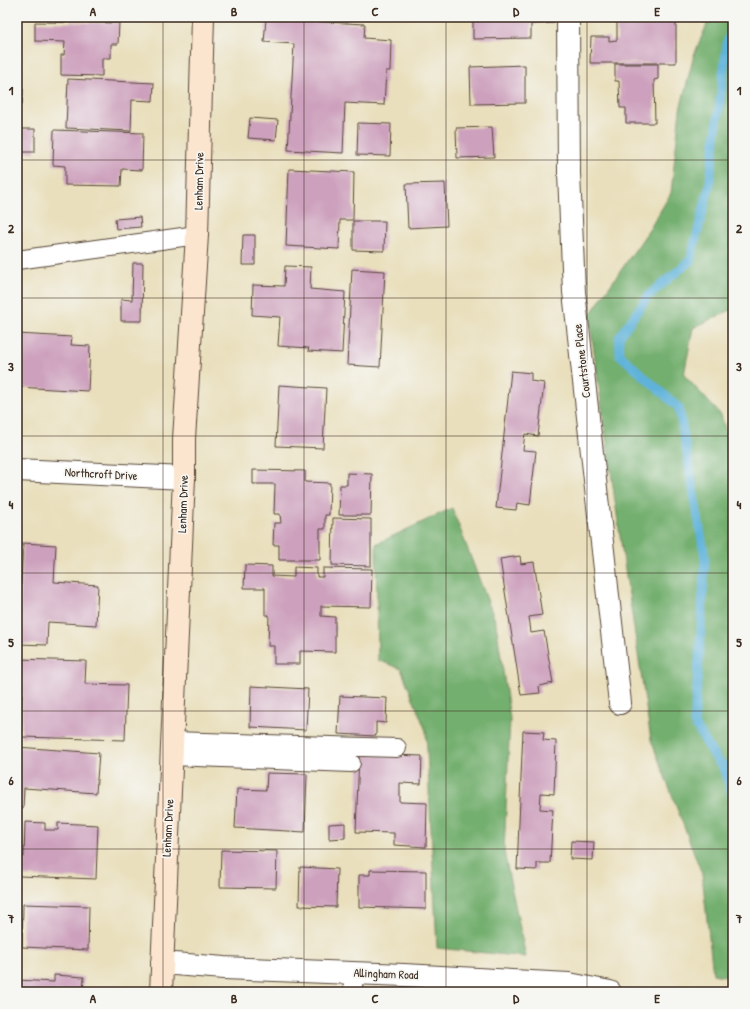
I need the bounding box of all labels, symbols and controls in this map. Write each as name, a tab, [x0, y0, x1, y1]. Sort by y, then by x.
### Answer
text: A	[90, 2, 97, 20]
text: B	[231, 2, 238, 20]
text: C	[371, 2, 379, 20]
text: D	[513, 2, 520, 20]
text: E	[654, 2, 660, 20]
text: 1	[9, 81, 14, 99]
text: 1	[737, 81, 742, 99]
street label: Lenham Drive	[189, 152, 208, 210]
text: 2	[8, 219, 15, 237]
text: 2	[736, 219, 743, 237]
street label: Courtstone Place	[568, 323, 594, 399]
text: 3	[8, 357, 14, 375]
text: 3	[736, 357, 742, 375]
street label: Northcroft Drive	[64, 463, 138, 484]
street label: Lenham Drive	[173, 475, 192, 533]
text: 4	[9, 495, 14, 513]
text: 4	[737, 495, 742, 513]
text: 5	[8, 633, 14, 651]
text: 5	[736, 633, 742, 651]
text: 6	[8, 771, 14, 789]
text: 6	[736, 771, 742, 789]
street label: Lenham Drive	[157, 798, 178, 857]
text: 7	[7, 909, 15, 927]
text: 7	[735, 909, 743, 927]
street label: Allingham Road	[353, 964, 419, 983]
text: A	[90, 989, 97, 1007]
text: B	[231, 989, 238, 1007]
text: C	[371, 989, 379, 1007]
text: D	[513, 989, 520, 1007]
text: E	[654, 989, 660, 1007]

